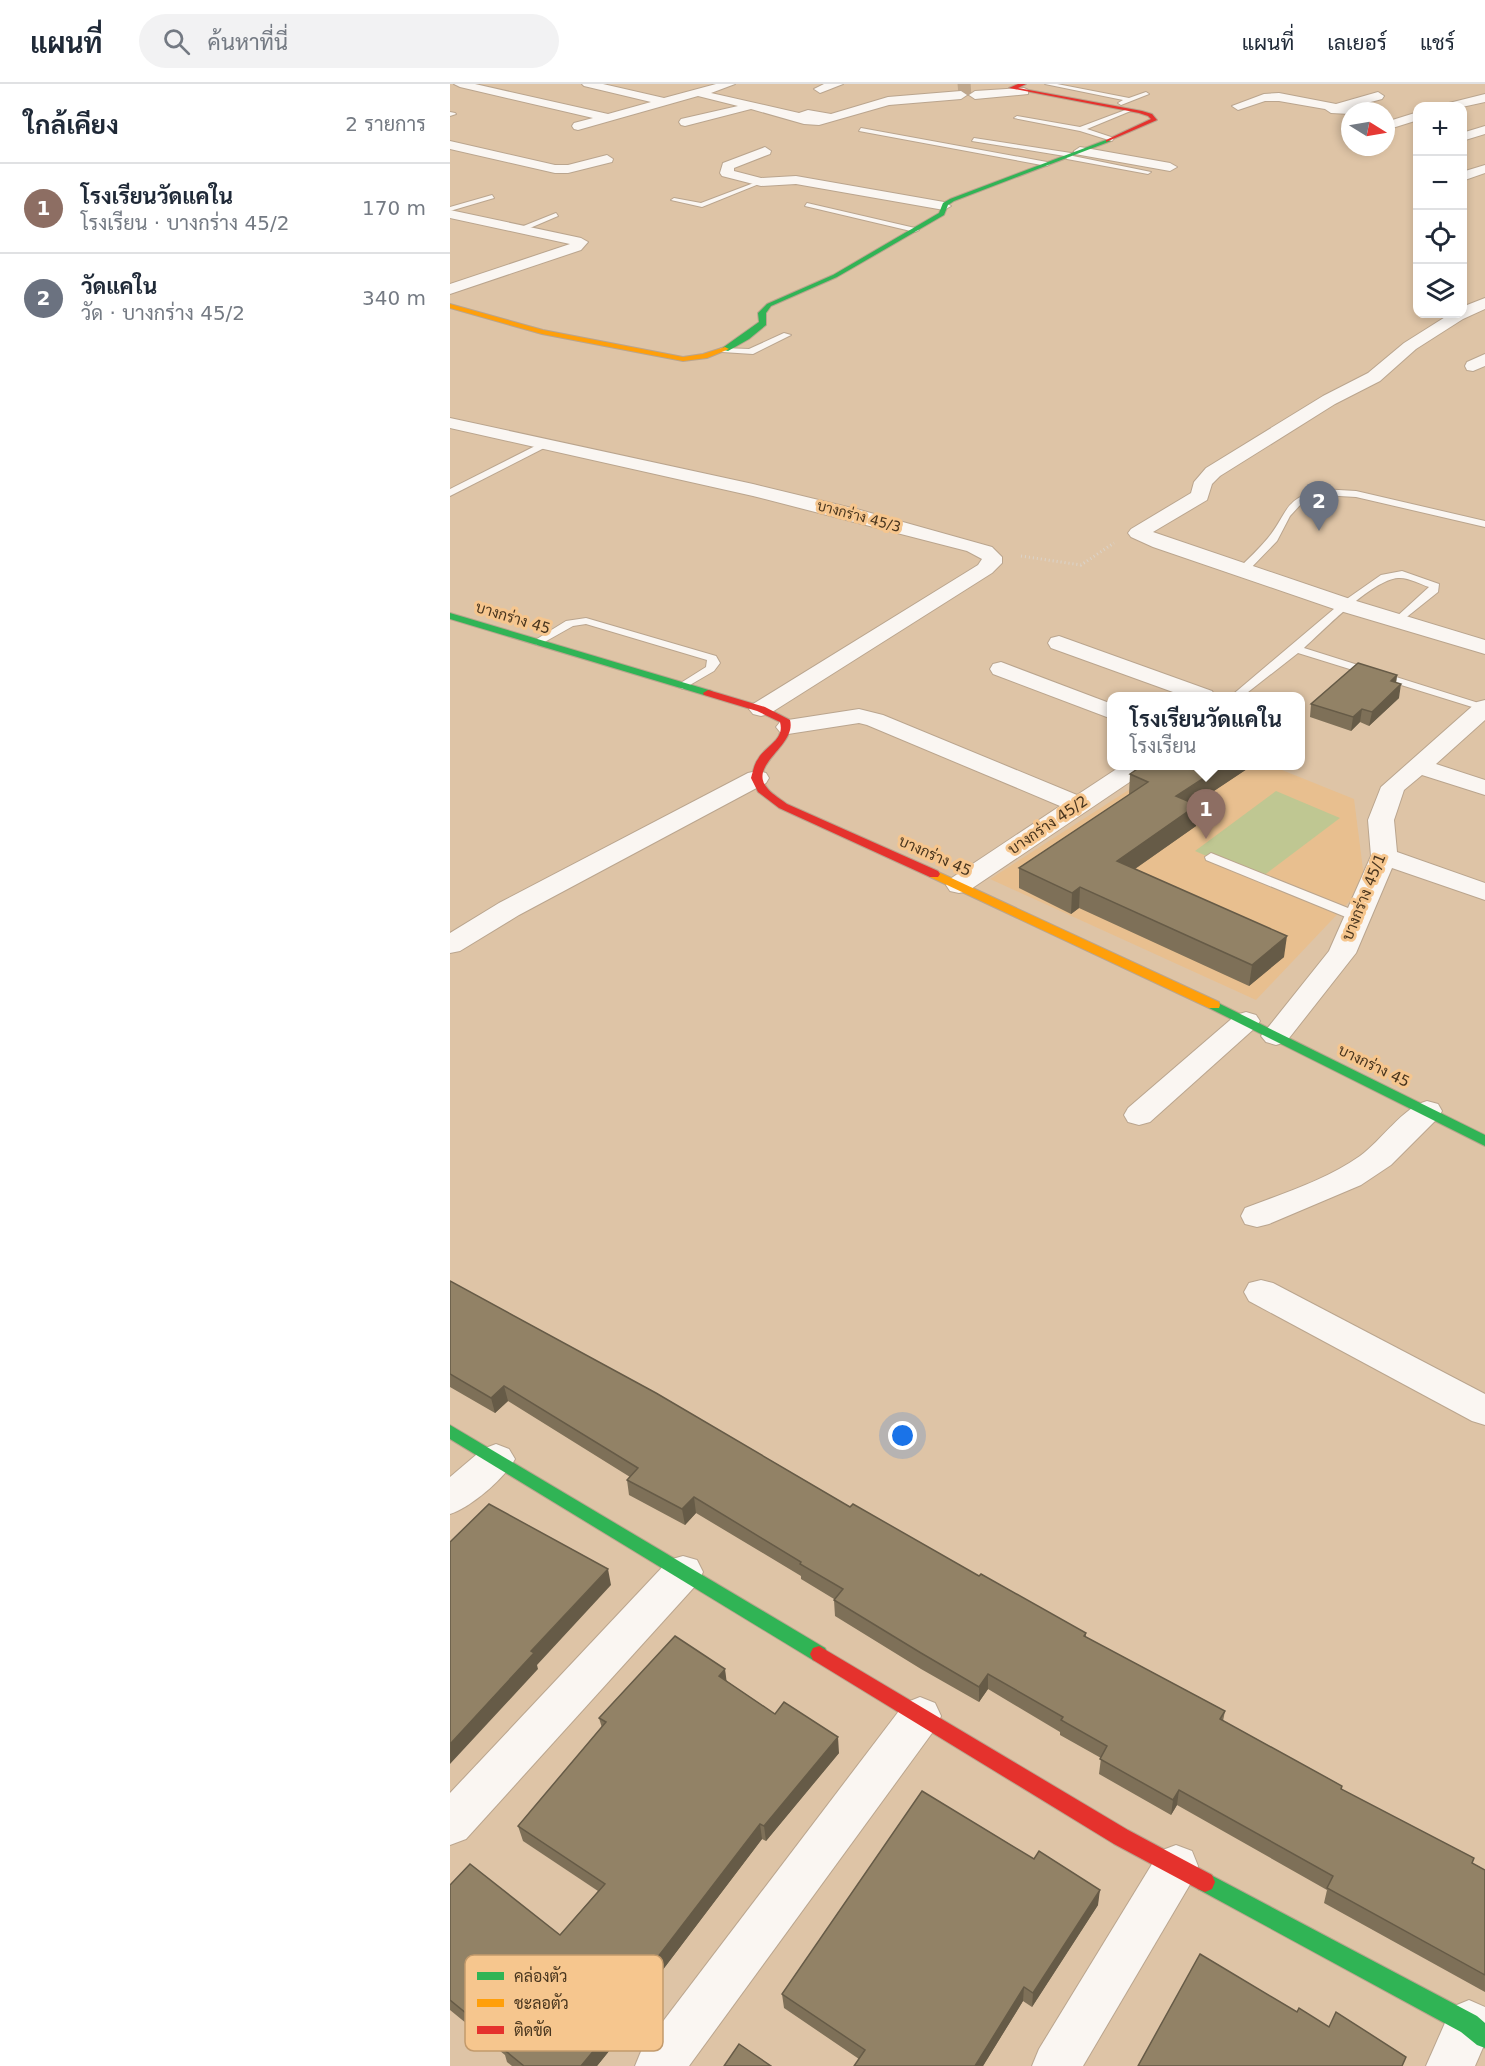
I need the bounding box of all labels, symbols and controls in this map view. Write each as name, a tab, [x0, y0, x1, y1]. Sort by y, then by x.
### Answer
search box	[139, 14, 559, 68]
icon: search	[160, 25, 193, 58]
text: แผนที่	[30, 27, 103, 60]
text: ค้นหาที่นี่	[208, 30, 288, 55]
text: แผนที่	[1242, 31, 1294, 55]
text: เลเยอร์	[1327, 31, 1387, 55]
text: แชร์	[1420, 31, 1455, 55]
north arrow	[1341, 102, 1395, 156]
map controls	[1413, 102, 1467, 318]
button: +	[1413, 102, 1467, 156]
text: ใกล้เคียง	[24, 110, 119, 140]
text: 2 รายการ	[345, 112, 426, 136]
button: −	[1413, 156, 1467, 210]
text: โรงเรียนวัดแคใน	[81, 184, 233, 209]
text: 1	[37, 196, 50, 220]
text: 170 m	[362, 196, 426, 220]
button: locate	[1413, 210, 1467, 264]
text: โรงเรียน · บางกร่าง 45/2	[81, 211, 289, 235]
button: layers	[1413, 264, 1467, 318]
text: วัดแคใน	[81, 274, 157, 299]
text: 2	[37, 286, 50, 310]
text: 340 m	[362, 286, 426, 310]
text: วัด · บางกร่าง 45/2	[81, 301, 245, 325]
pin: 2	[1300, 482, 1338, 531]
street label: บางกร่าง 45/3	[815, 497, 903, 535]
street label: บางกร่าง 45	[473, 597, 553, 638]
popup	[1107, 692, 1305, 770]
text: โรงเรียนวัดแคใน	[1130, 707, 1282, 732]
text: โรงเรียน	[1130, 734, 1196, 758]
pin: 1	[1186, 790, 1226, 839]
street label: บางกร่าง 45/2	[1004, 791, 1091, 858]
street label: บางกร่าง 45	[896, 831, 975, 880]
street label: บางกร่าง 45/1	[1337, 851, 1390, 943]
street label: บางกร่าง 45	[1335, 1040, 1413, 1091]
your location	[888, 1421, 917, 1450]
legend	[465, 1955, 663, 2051]
text: คล่องตัว	[514, 1966, 568, 1986]
text: ชะลอตัว	[514, 1993, 569, 2013]
text: ติดขัด	[514, 2020, 552, 2040]

